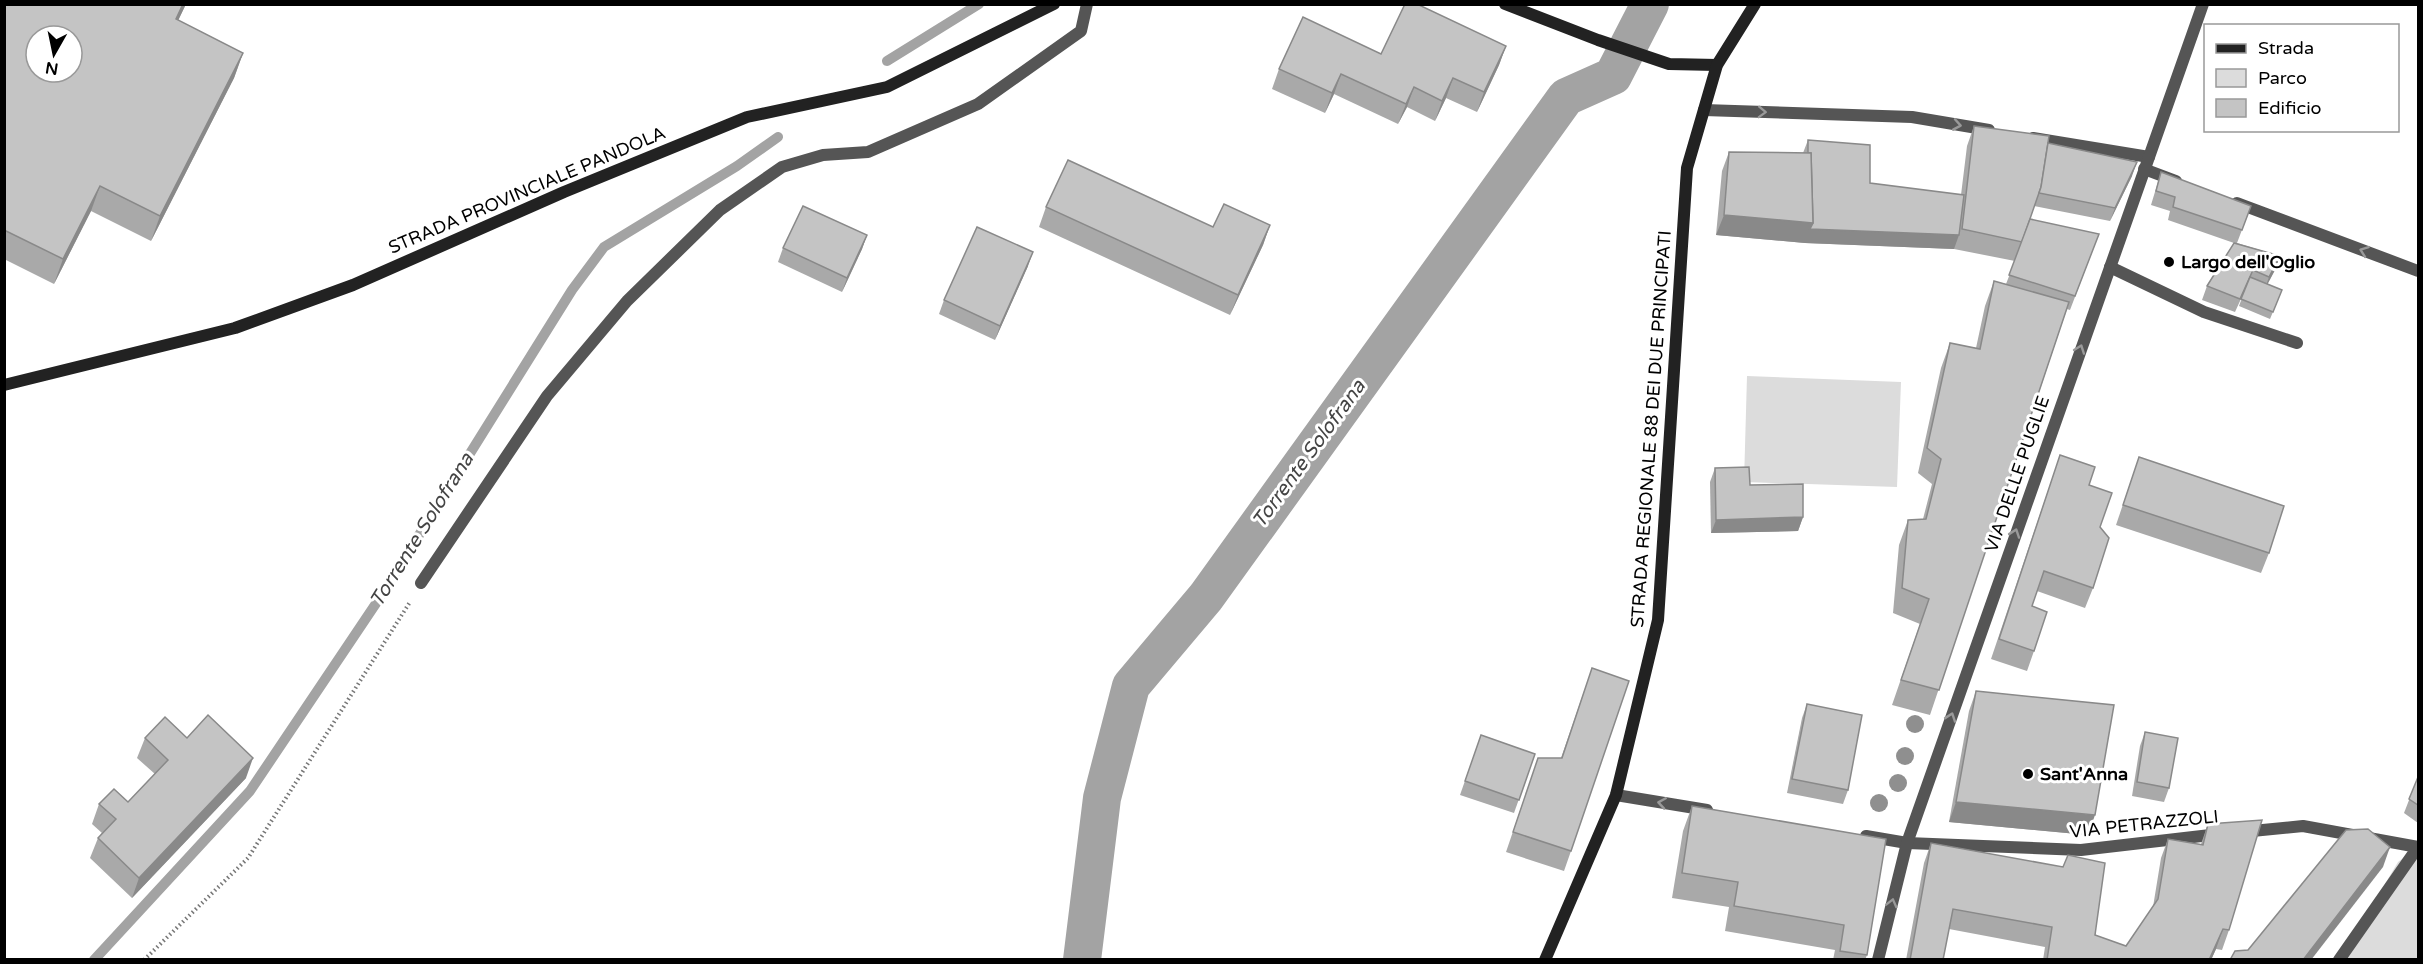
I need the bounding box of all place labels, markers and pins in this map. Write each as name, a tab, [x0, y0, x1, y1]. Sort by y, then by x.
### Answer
place label: Largo dell'Oglio	[2181, 251, 2315, 273]
marker: Largo dell'Oglio	[2162, 255, 2176, 269]
place label: Sant'Anna	[2040, 763, 2128, 785]
marker: Sant'Anna	[2021, 767, 2035, 781]

